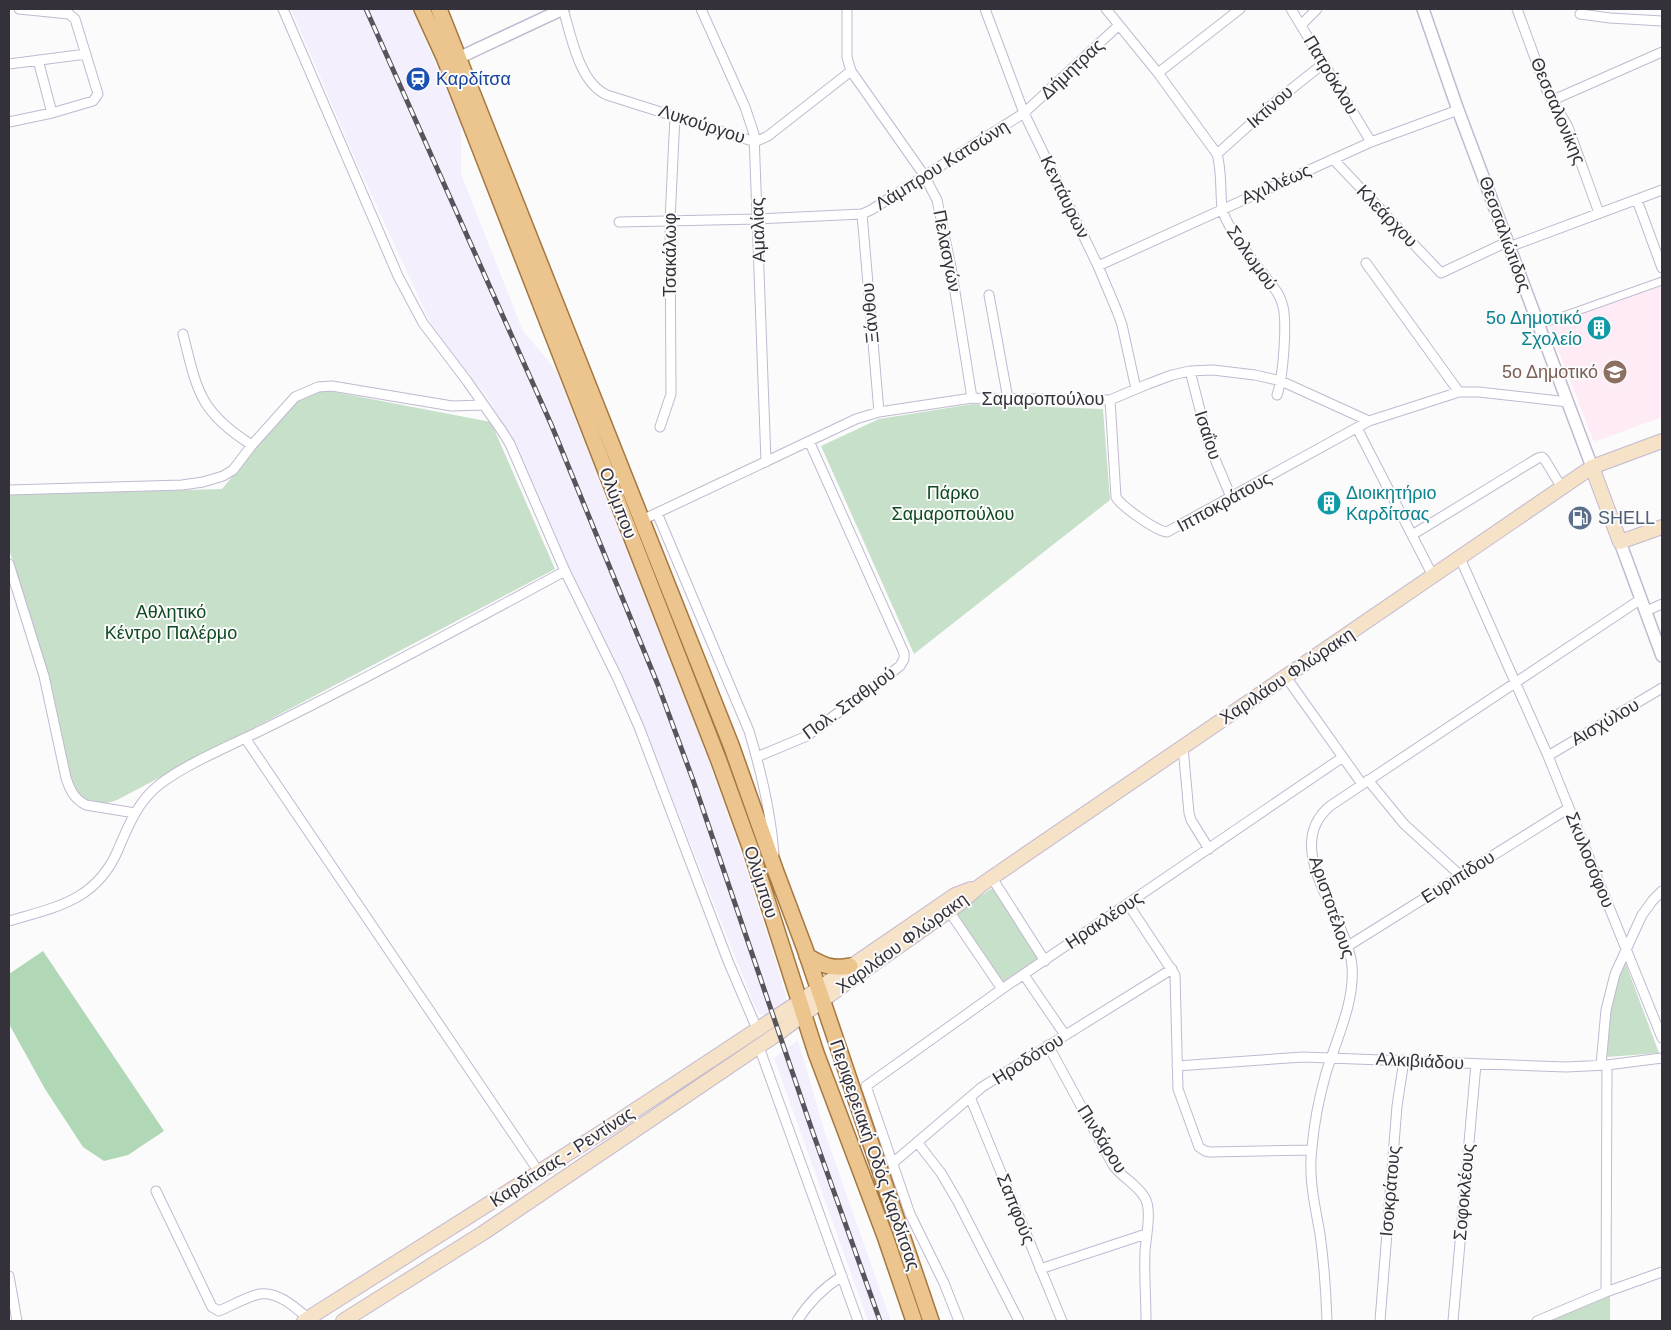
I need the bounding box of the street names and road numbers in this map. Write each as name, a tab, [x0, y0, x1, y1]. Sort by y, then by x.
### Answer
street label: Πατρόκλου	[1300, 32, 1362, 118]
street label: Δήμητρας	[1036, 35, 1108, 103]
street label: Θεσσαλονίκης	[1527, 55, 1590, 168]
street label: Ικτίνου	[1243, 82, 1297, 132]
street label: Λυκούργου	[656, 101, 748, 147]
street label: Λάμπρου Κατσώνη	[872, 116, 1012, 214]
street label: Κεντάυρων	[1036, 152, 1094, 242]
street label: Αχιλλέως	[1238, 160, 1314, 208]
street label: Θεσσαλιώτιδος	[1475, 174, 1535, 295]
street label: Κλεάρχου	[1353, 181, 1421, 251]
street label: Αμαλίας	[747, 197, 769, 263]
street label: Πελασγών	[929, 208, 965, 294]
street label: Τσακάλωφ	[660, 213, 680, 297]
street label: Σολωμού	[1223, 222, 1281, 294]
street label: Ξάνθου	[857, 282, 883, 344]
street label: Σαμαροπούλου	[982, 389, 1104, 409]
street label: Ισαΐου	[1191, 408, 1225, 462]
street label: Ολύμπου	[595, 464, 641, 542]
street label: Ιπποκράτους	[1173, 468, 1275, 536]
street label: Χαριλάου Φλώρακη	[1216, 624, 1358, 728]
street label: Πολ. Σταθμού	[799, 663, 899, 743]
street label: Αισχύλου	[1568, 695, 1642, 749]
street label: Σκυλοσόφου	[1562, 809, 1618, 911]
street label: Ολύμπου	[740, 843, 782, 921]
street label: Ευριπίδου	[1418, 847, 1498, 907]
street label: Αριστοτέλους	[1305, 853, 1359, 961]
street label: Ηρακλέους	[1062, 887, 1146, 953]
street label: Χαριλάου Φλώρακη	[832, 889, 972, 997]
street label: Ηροδότου	[989, 1029, 1067, 1089]
street label: Περιφερειακή Οδός Καρδίτσας	[826, 1037, 924, 1273]
street label: Αλκιβιάδου	[1375, 1049, 1465, 1073]
street label: Πινδάρου	[1073, 1101, 1131, 1177]
street label: Καρδίτσας - Ρεντίνας	[486, 1103, 638, 1211]
street label: Σοφοκλέους	[1450, 1142, 1478, 1241]
street label: Ισοκράτους	[1376, 1144, 1404, 1237]
street label: Σαπφούς	[993, 1171, 1039, 1247]

